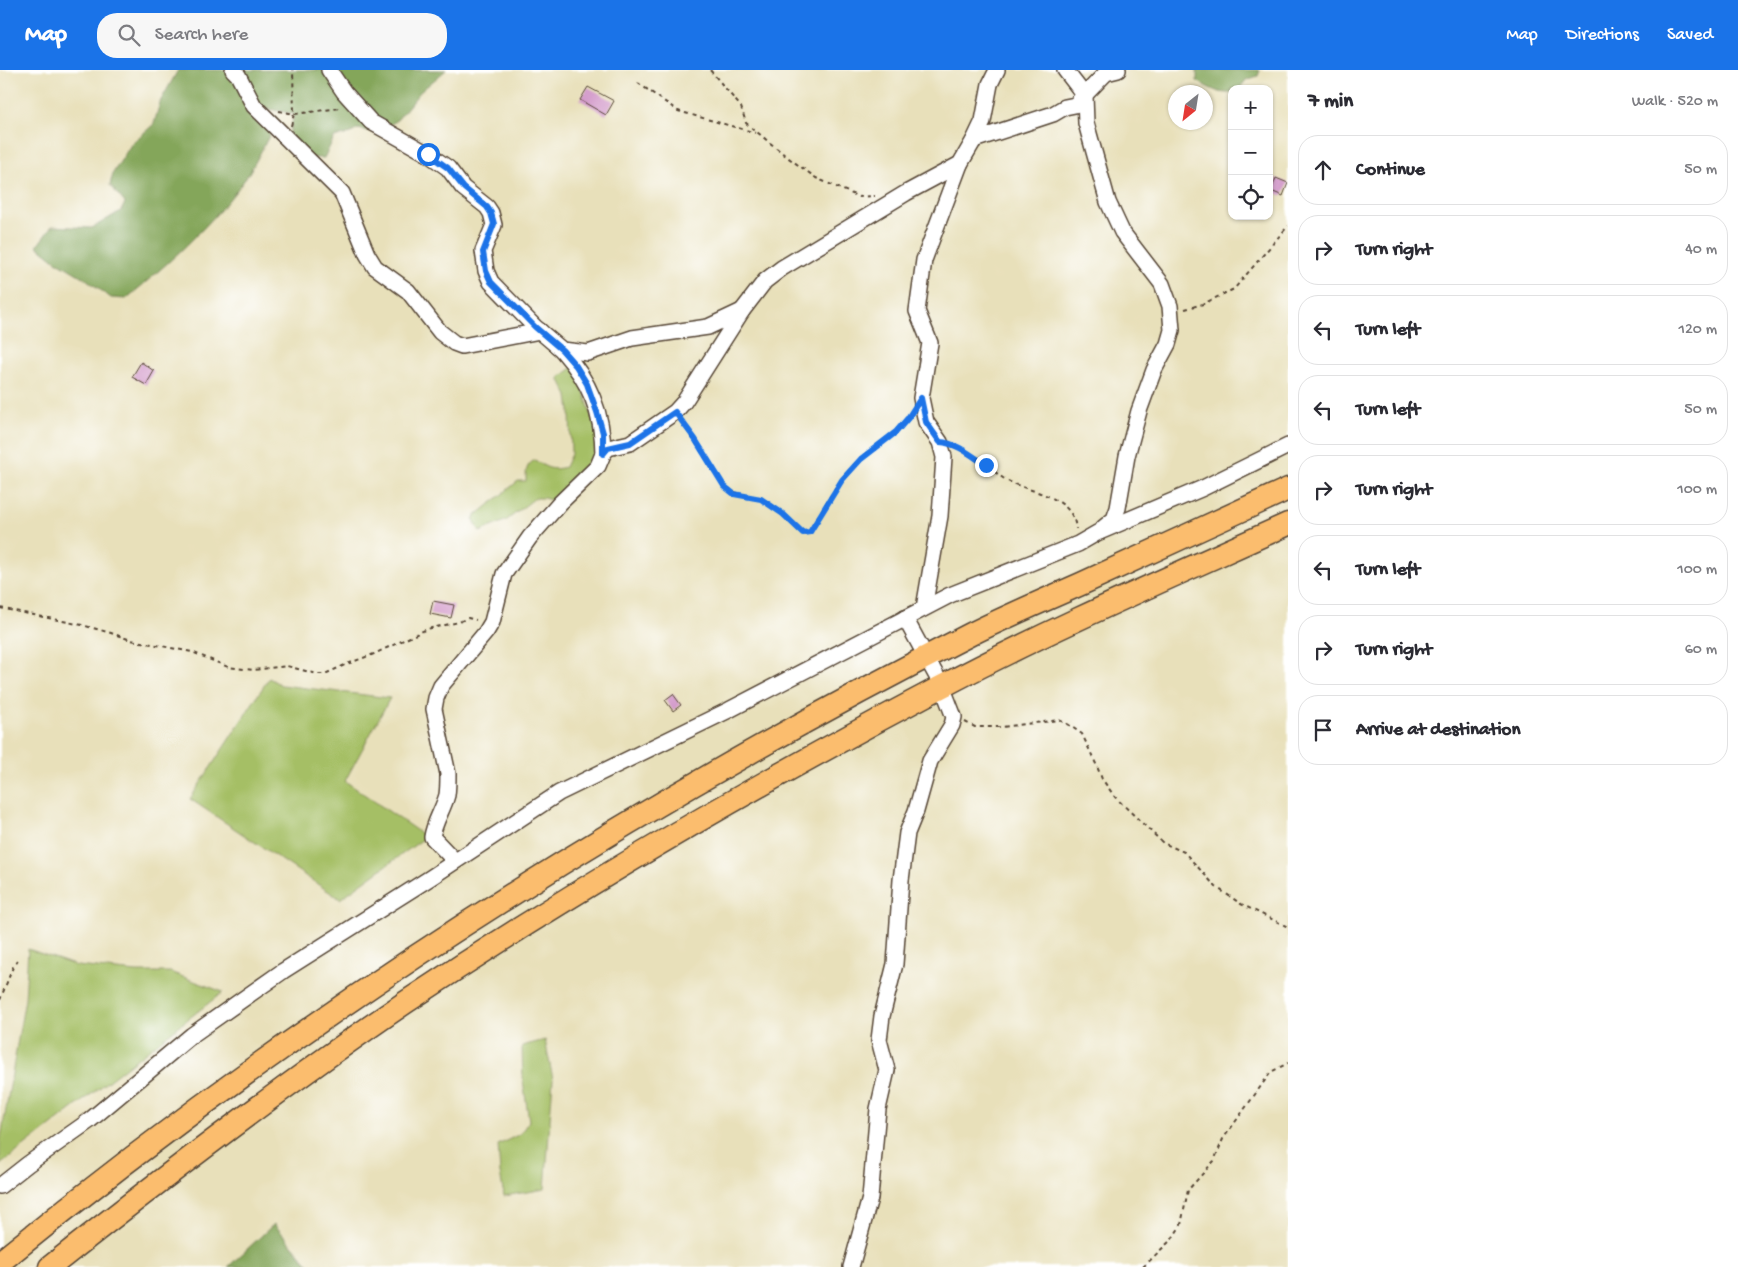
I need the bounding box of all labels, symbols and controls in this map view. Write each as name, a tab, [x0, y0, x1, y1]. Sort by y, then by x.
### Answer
search box	[97, 13, 447, 58]
text: Map	[25, 21, 67, 50]
icon: search	[115, 21, 143, 49]
text: Search here	[155, 24, 248, 47]
text: Map	[1506, 25, 1538, 46]
text: Directions	[1566, 25, 1639, 46]
text: Saved	[1667, 25, 1713, 46]
north arrow	[1168, 85, 1213, 130]
map controls	[1228, 85, 1273, 220]
button: +	[1228, 85, 1273, 130]
text: 7 min	[1308, 90, 1353, 115]
text: Walk · 520 m	[1632, 93, 1718, 112]
button: −	[1228, 130, 1273, 175]
route start	[417, 143, 440, 166]
icon: ahead	[1309, 156, 1337, 184]
text: Continue	[1356, 159, 1425, 182]
text: 50 m	[1684, 161, 1717, 180]
button: locate	[1228, 175, 1273, 220]
icon: right	[1309, 236, 1337, 264]
text: Turn right	[1356, 239, 1432, 262]
text: 40 m	[1685, 241, 1717, 260]
icon: left	[1309, 316, 1337, 344]
text: Turn left	[1356, 319, 1420, 342]
text: 120 m	[1678, 321, 1717, 340]
icon: left	[1309, 396, 1337, 424]
text: Turn left	[1356, 399, 1420, 422]
text: 50 m	[1684, 401, 1717, 420]
route end	[975, 454, 998, 477]
icon: right	[1309, 476, 1337, 504]
text: Turn right	[1356, 479, 1432, 502]
text: 100 m	[1677, 481, 1717, 500]
icon: left	[1309, 556, 1337, 584]
text: Turn left	[1356, 559, 1420, 582]
text: 100 m	[1677, 561, 1717, 580]
icon: right	[1309, 636, 1337, 664]
text: Turn right	[1356, 639, 1432, 662]
text: 60 m	[1685, 641, 1717, 660]
icon: arrive	[1309, 716, 1337, 744]
text: Arrive at destination	[1356, 719, 1520, 742]

